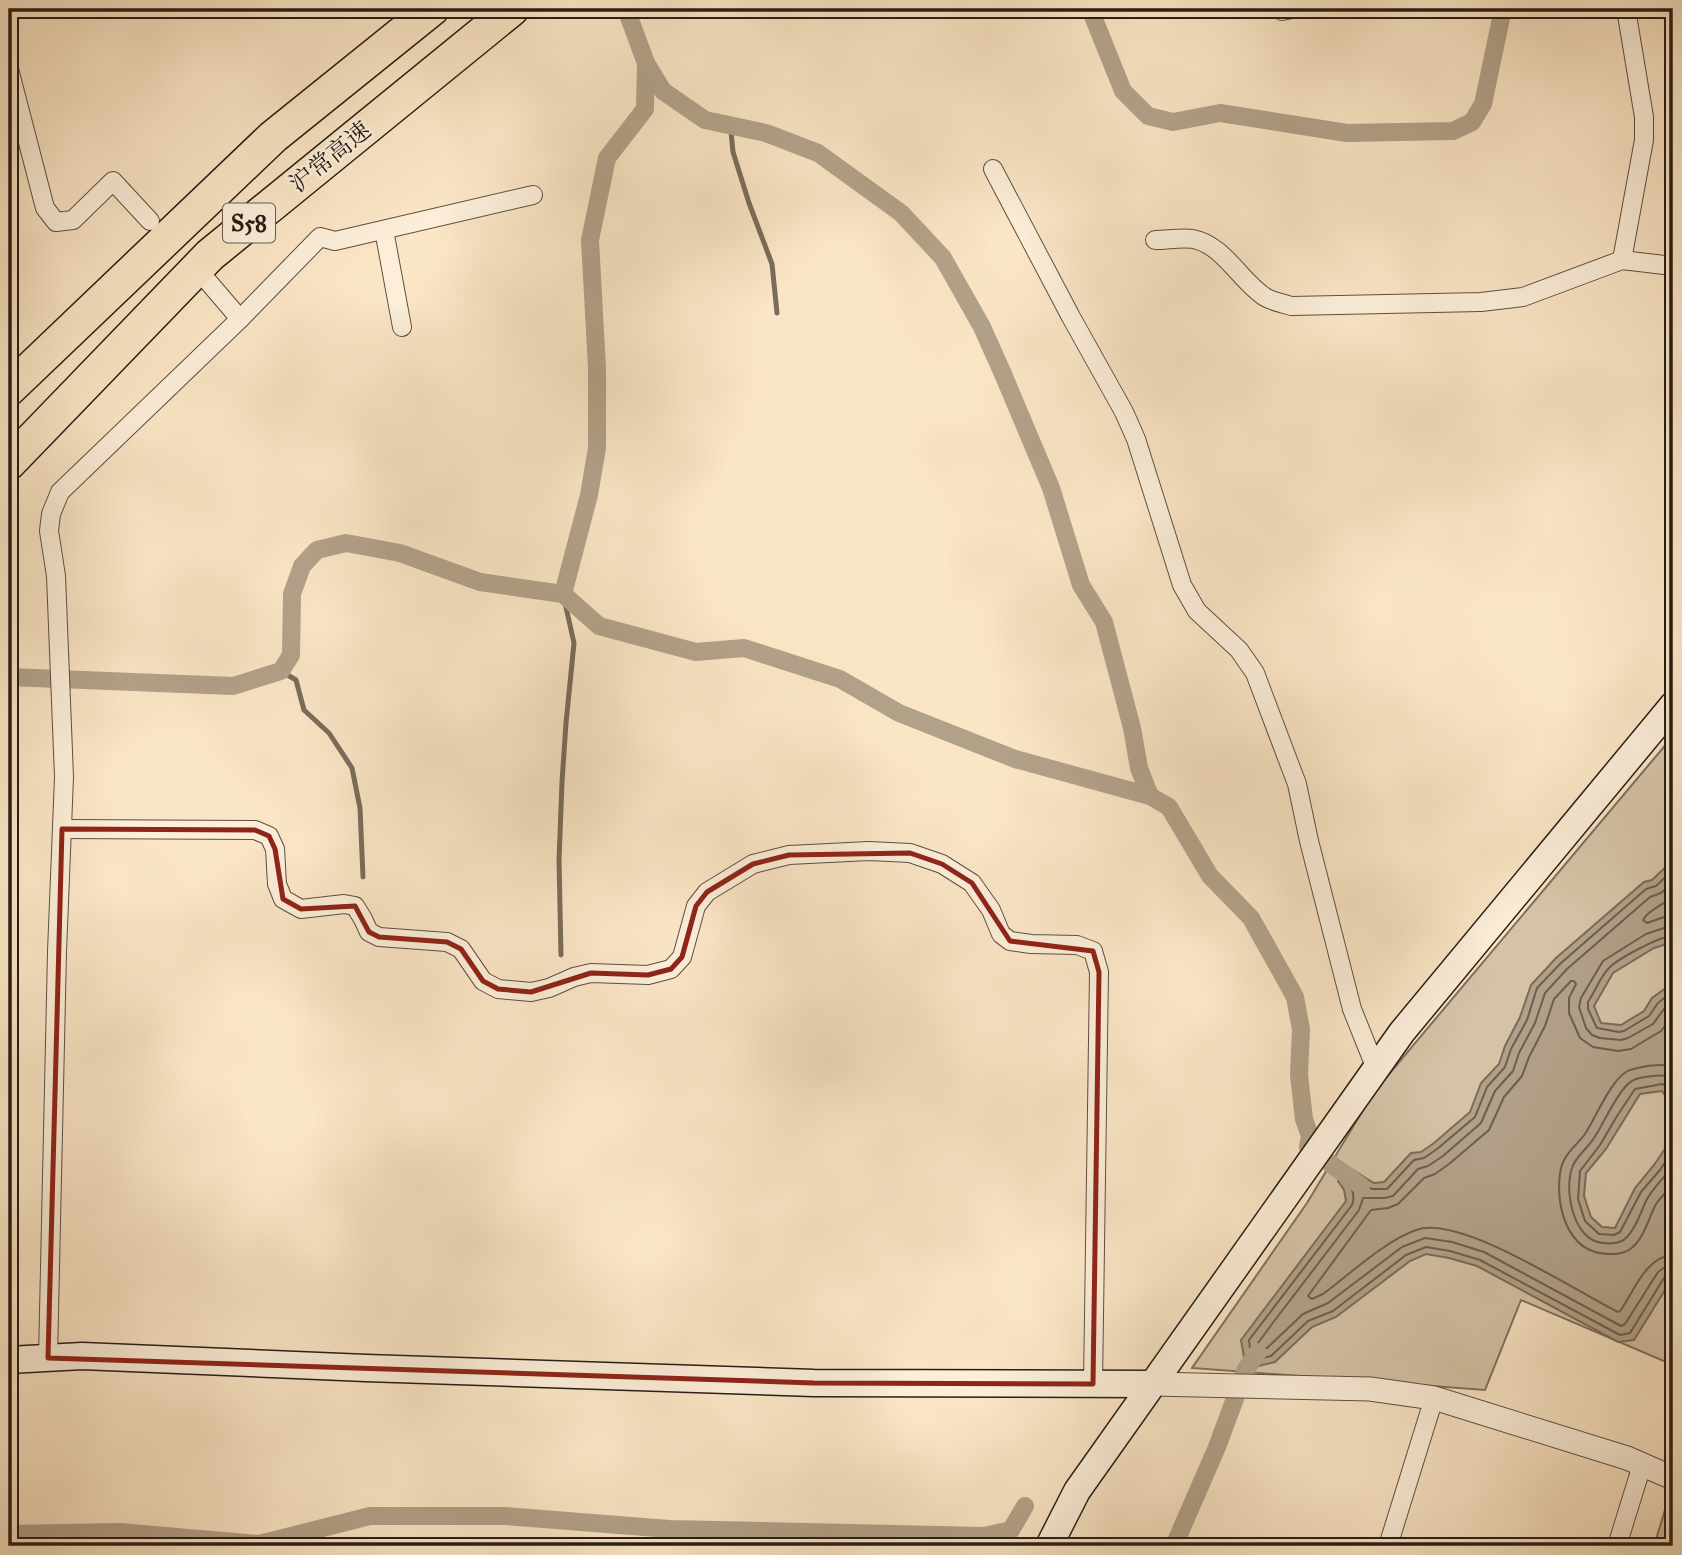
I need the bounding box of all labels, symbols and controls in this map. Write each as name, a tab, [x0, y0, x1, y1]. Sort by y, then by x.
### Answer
street label: 沪常高速	[283, 115, 377, 199]
road number: S58	[223, 204, 275, 243]

